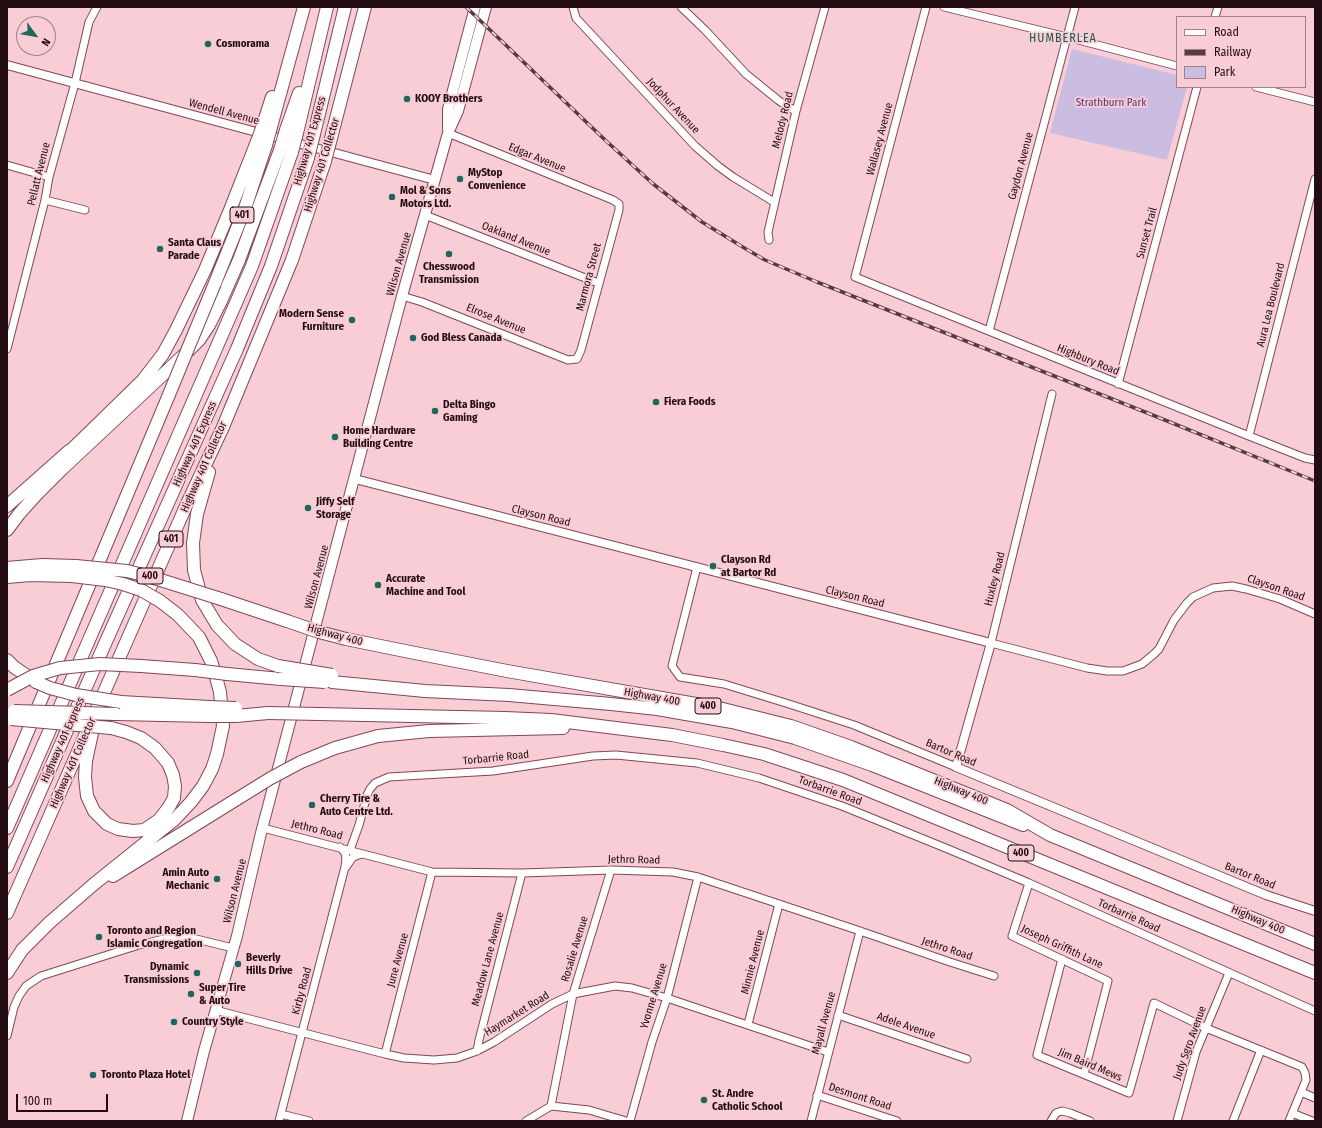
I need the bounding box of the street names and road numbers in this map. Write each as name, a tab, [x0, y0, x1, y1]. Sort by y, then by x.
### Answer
street label: Jodphur Avenue	[644, 75, 702, 137]
street label: Melody Road	[770, 90, 796, 150]
street label: Highway 401 Express	[291, 95, 329, 187]
street label: Wendell Avenue	[187, 96, 261, 128]
street label: Wallasey Avenue	[864, 101, 896, 177]
street label: Highway 401 Collector	[301, 116, 343, 214]
street label: Gaydon Avenue	[1006, 131, 1036, 201]
street label: Pellatt Avenue	[25, 141, 53, 207]
street label: Edgar Avenue	[506, 141, 568, 175]
street label: Sunset Trail	[1134, 206, 1160, 260]
road number: 401	[230, 207, 254, 223]
street label: Oakland Avenue	[480, 219, 552, 259]
street label: Wilson Avenue	[384, 231, 414, 297]
street label: Marmora Street	[574, 242, 604, 312]
street label: Aura Lea Boulevard	[1254, 262, 1288, 348]
street label: Elrose Avenue	[464, 301, 528, 337]
street label: Highbury Road	[1055, 341, 1121, 379]
street label: Highway 401 Express	[170, 399, 220, 489]
street label: Highway 401 Collector	[178, 420, 230, 514]
street label: Clayson Road	[510, 502, 572, 530]
road number: 401	[159, 531, 183, 547]
street label: Wilson Avenue	[302, 543, 332, 611]
street label: Huxley Road	[982, 550, 1008, 608]
road number: 400	[137, 568, 163, 584]
street label: Clayson Road	[1245, 572, 1307, 604]
street label: Clayson Road	[824, 583, 886, 611]
street label: Highway 400	[306, 621, 364, 649]
street label: Highway 400	[623, 686, 681, 708]
street label: Highway 401 Express	[38, 695, 88, 785]
road number: 400	[695, 698, 721, 714]
street label: Highway 401 Collector	[47, 716, 99, 810]
street label: Bartor Road	[924, 736, 978, 770]
street label: Torbarrie Road	[462, 748, 530, 768]
street label: Torbarrie Road	[796, 773, 864, 809]
street label: Highway 400	[932, 774, 990, 808]
street label: Jethro Road	[290, 817, 344, 843]
road number: 400	[1008, 845, 1034, 861]
street label: Jethro Road	[608, 853, 660, 867]
street label: Wilson Avenue	[221, 857, 249, 925]
street label: Bartor Road	[1223, 860, 1277, 892]
street label: Torbarrie Road	[1096, 896, 1162, 936]
street label: Highway 400	[1229, 903, 1287, 937]
street label: Meadow Lane Avenue	[469, 910, 507, 1008]
street label: Rosalie Avenue	[559, 914, 591, 984]
street label: Joseph Griffith Lane	[1019, 922, 1105, 972]
street label: Minnie Avenue	[739, 928, 767, 996]
street label: June Avenue	[384, 931, 412, 989]
street label: Jethro Road	[920, 935, 974, 963]
street label: Yvonne Avenue	[638, 961, 670, 1031]
street label: Kirby Road	[289, 966, 315, 1016]
street label: Haymarket Road	[482, 989, 552, 1039]
street label: Mayall Avenue	[809, 990, 839, 1056]
street label: Judy Sgro Avenue	[1171, 1004, 1209, 1082]
street label: Adele Avenue	[875, 1010, 937, 1042]
street label: Jim Baird Mews	[1056, 1046, 1124, 1084]
street label: Desmont Road	[827, 1081, 893, 1113]

